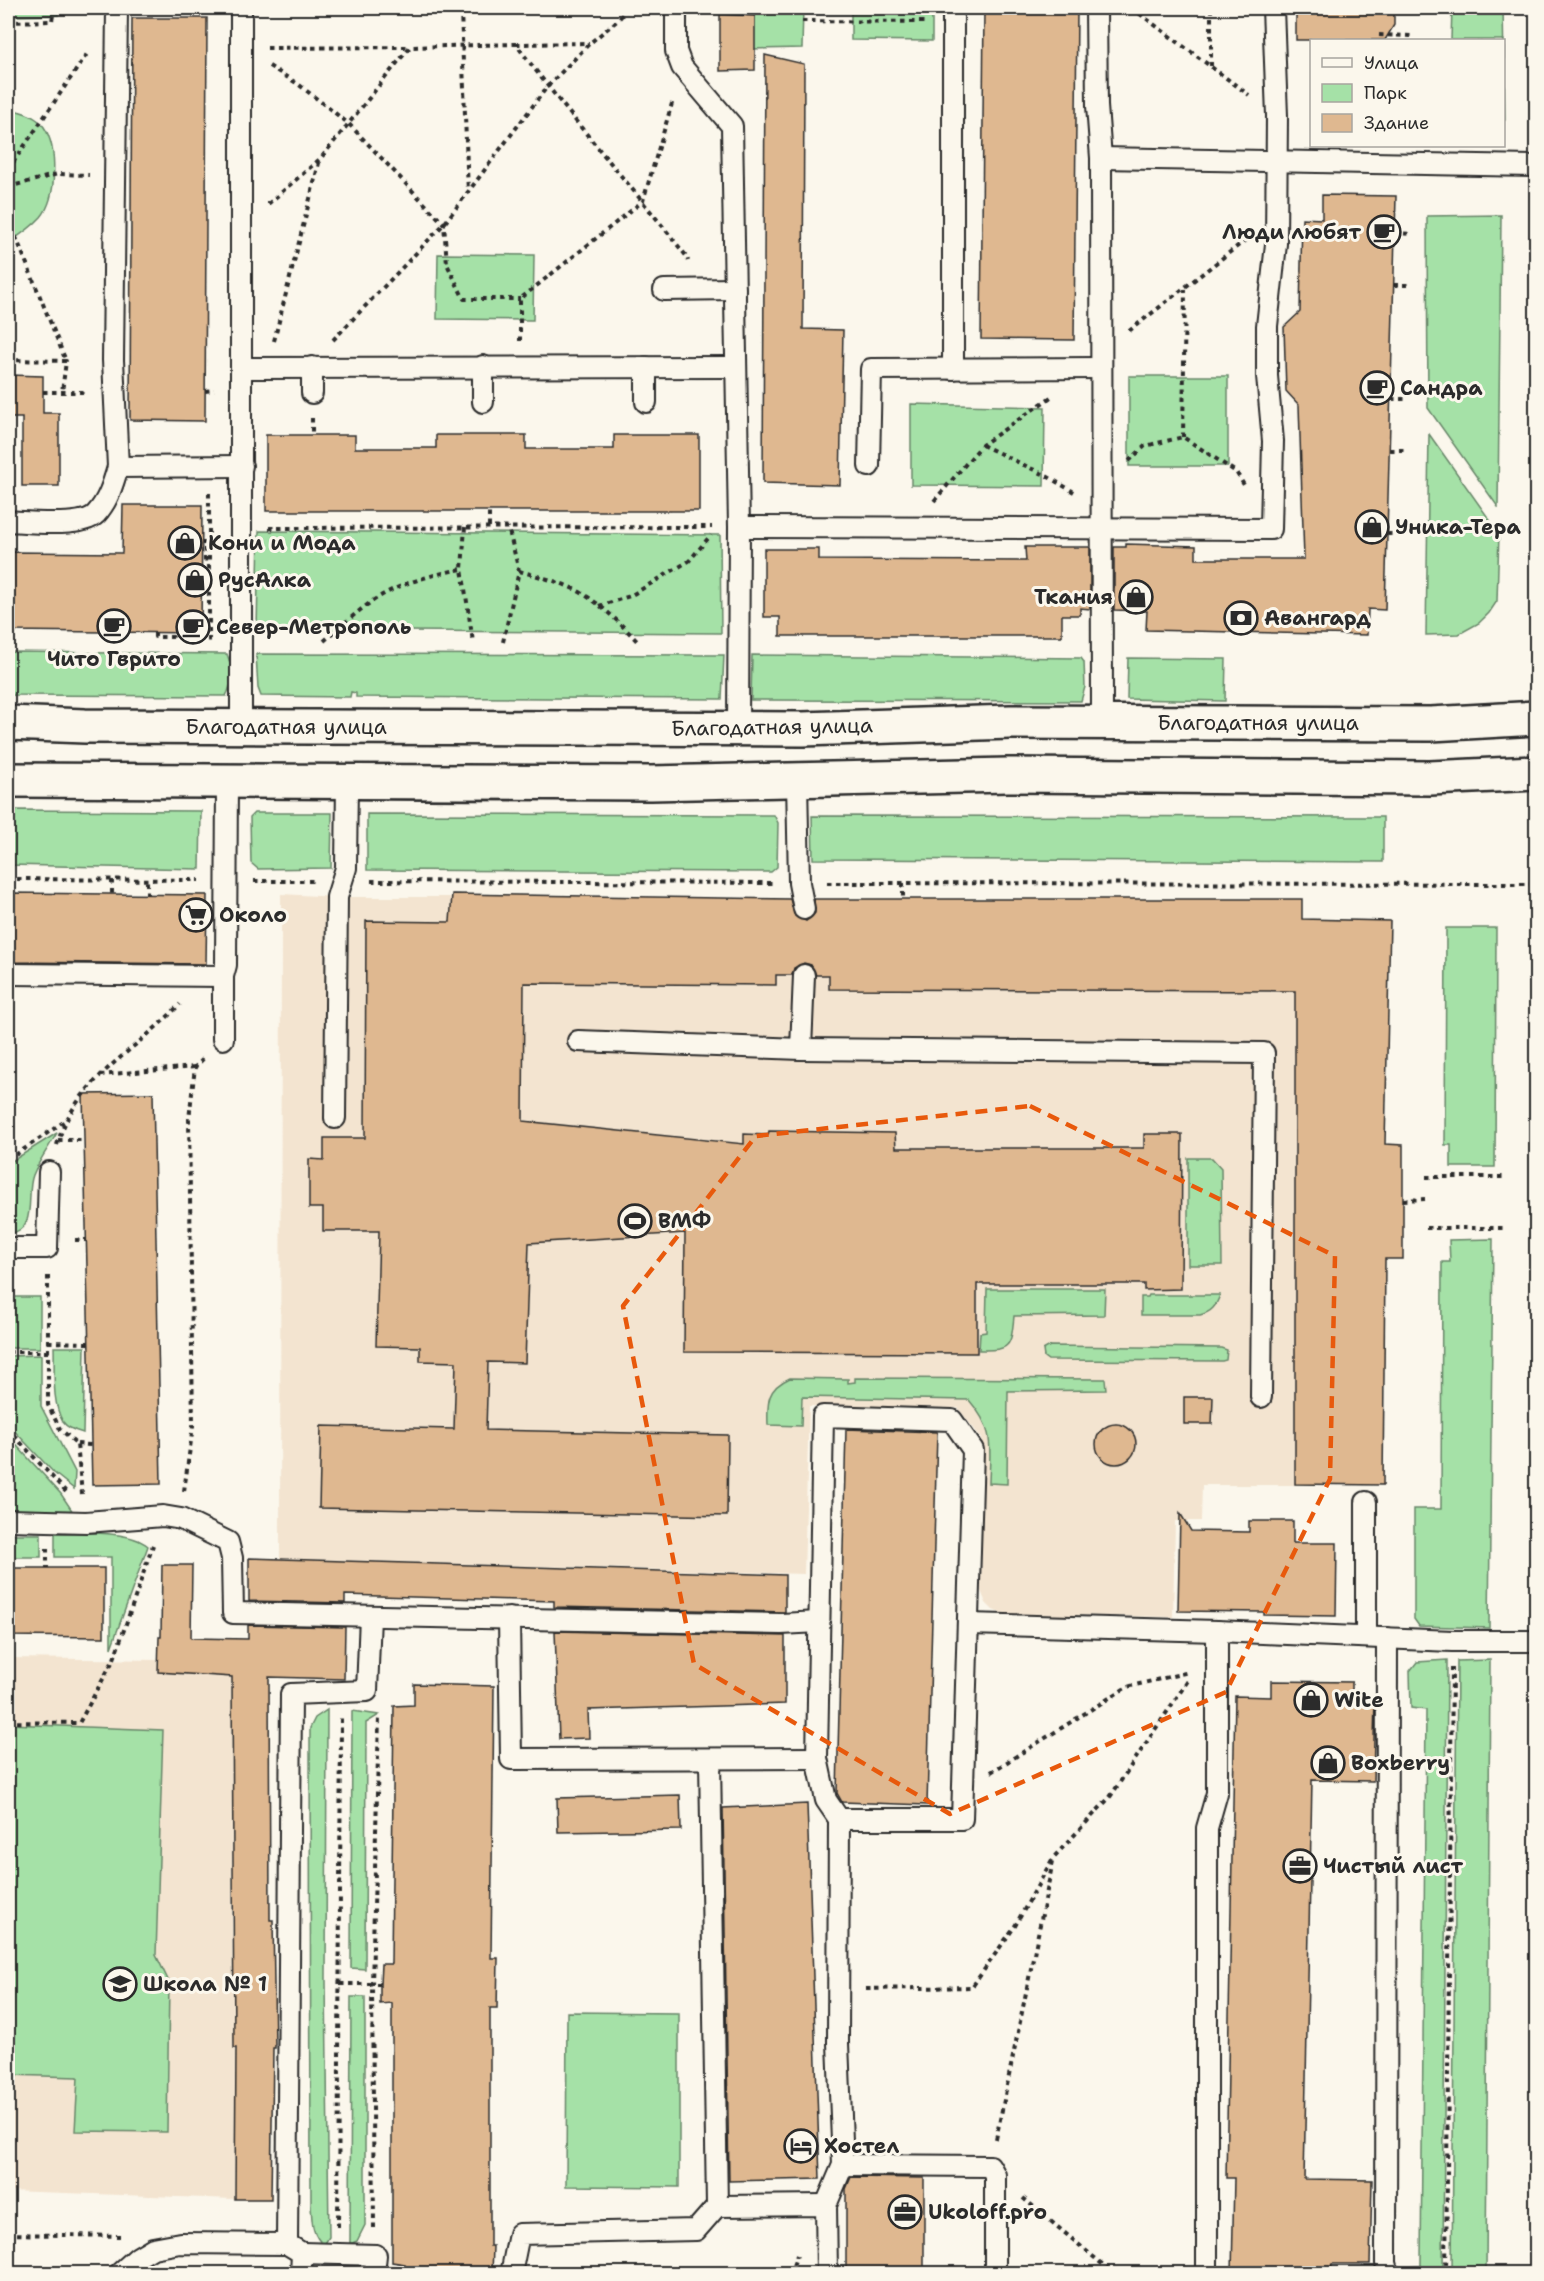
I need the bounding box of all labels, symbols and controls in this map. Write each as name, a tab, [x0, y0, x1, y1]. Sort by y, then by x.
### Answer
legend	[1310, 39, 1505, 147]
text: Улица	[1364, 51, 1418, 75]
text: Парк	[1364, 81, 1407, 105]
text: Здание	[1364, 111, 1429, 135]
cafe icon: Люди любят	[1366, 214, 1402, 250]
place label: Люди любят	[1222, 218, 1361, 246]
cafe icon: Сандра	[1359, 370, 1395, 406]
place label: Сандра	[1400, 374, 1483, 402]
shop icon: Уника-Тера	[1354, 509, 1390, 545]
place label: Уника-Тера	[1395, 513, 1521, 541]
shop icon: Кони и Мода	[167, 525, 203, 561]
place label: Кони и Мода	[208, 529, 356, 557]
shop icon: РусАлка	[177, 562, 213, 598]
place label: РусАлка	[218, 566, 312, 594]
shop icon: Ткания	[1118, 579, 1154, 615]
place label: Ткания	[1034, 583, 1113, 611]
bank icon: Авангард	[1223, 600, 1259, 636]
place label: Авангард	[1264, 604, 1371, 632]
cafe icon: Чито Гврито	[96, 608, 132, 644]
cafe icon: Север-Метрополь	[175, 609, 211, 645]
place label: Север-Метрополь	[216, 613, 411, 641]
place label: Чито Гврито	[47, 645, 181, 673]
street label: Благодатная улица	[1157, 709, 1359, 737]
street label: Благодатная улица	[671, 711, 873, 743]
street label: Благодатная улица	[185, 713, 387, 741]
supermarket icon: Около	[178, 897, 214, 933]
place label: Около	[219, 901, 287, 929]
sports icon: ВМФ	[617, 1203, 653, 1239]
place label: ВМФ	[658, 1207, 711, 1235]
shop icon: Wite	[1293, 1682, 1329, 1718]
place label: Wite	[1334, 1686, 1384, 1714]
shop icon: Boxberry	[1310, 1745, 1346, 1781]
place label: Boxberry	[1351, 1749, 1450, 1777]
office icon: Чистый лист	[1282, 1848, 1318, 1884]
place label: Чистый лист	[1323, 1852, 1463, 1880]
school or university icon: Школа № 1	[102, 1966, 138, 2002]
place label: Школа № 1	[143, 1970, 267, 1998]
hotel icon: Хостел	[783, 2128, 819, 2164]
place label: Хостел	[824, 2132, 899, 2160]
office icon: Ukoloff.pro	[887, 2194, 923, 2230]
place label: Ukoloff.pro	[928, 2198, 1047, 2226]

